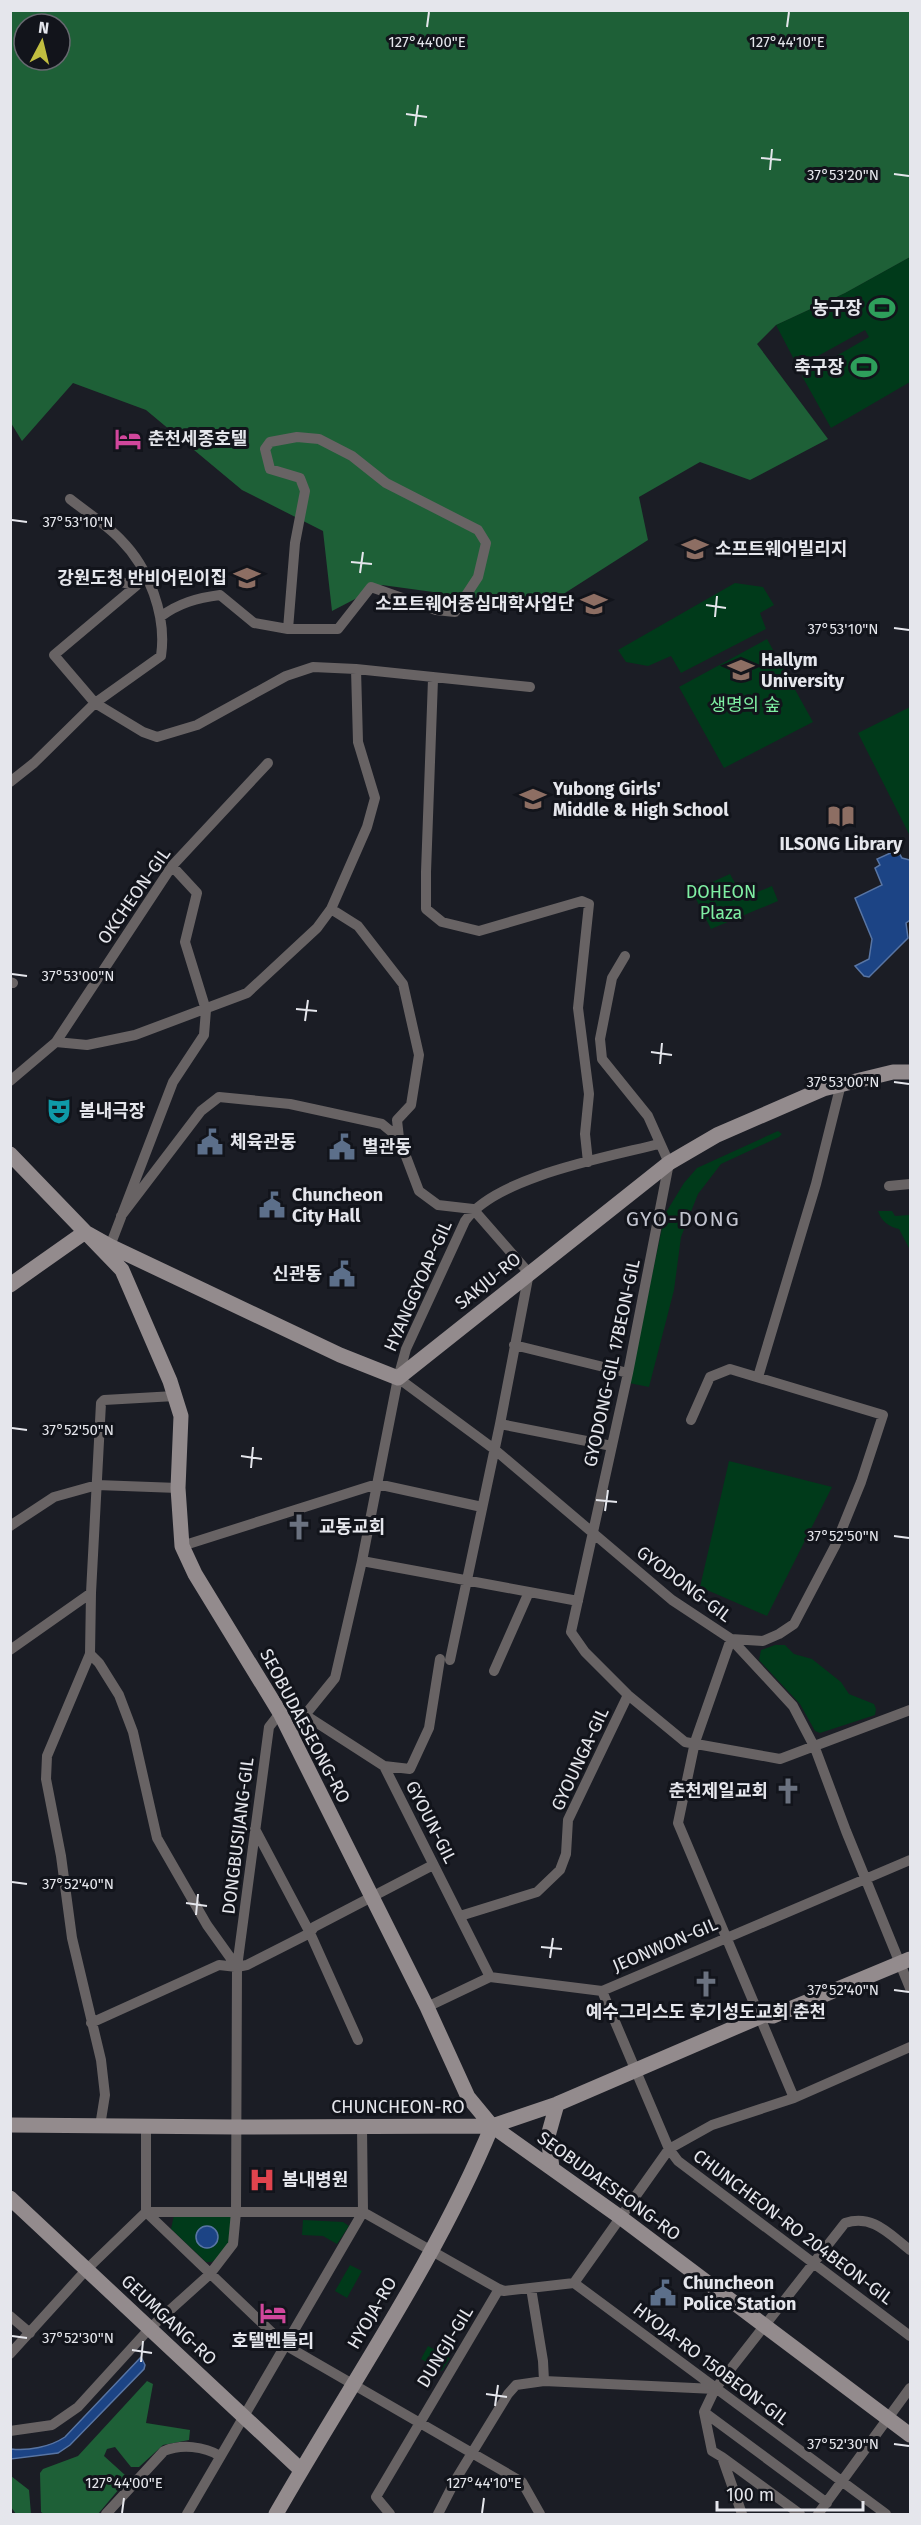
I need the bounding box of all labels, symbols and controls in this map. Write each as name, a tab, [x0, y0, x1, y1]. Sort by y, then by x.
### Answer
north arrow	[12, 12, 72, 72]
text: N	[37, 18, 50, 38]
text: 127°44'00"E	[388, 33, 466, 51]
text: 127°44'10"E	[749, 33, 825, 51]
text: 37°53'20"N	[807, 166, 879, 184]
sports icon: 농구장	[867, 293, 897, 323]
place label: 농구장	[812, 297, 862, 319]
sports icon: 축구장	[849, 352, 879, 382]
place label: 축구장	[794, 356, 844, 378]
hotel icon: 춘천세종호텔	[113, 424, 143, 454]
place label: 춘천세종호텔	[148, 428, 247, 450]
text: 37°53'10"N	[42, 513, 114, 531]
school or university icon: 소프트웨어빌리지	[680, 534, 710, 564]
place label: 소프트웨어빌리지	[715, 538, 847, 560]
school or university icon: 강원도청 반비어린이집	[232, 563, 262, 593]
place label: 강원도청 반비어린이집	[57, 567, 227, 589]
school or university icon: 소프트웨어중심대학사업단	[579, 589, 609, 619]
place label: 소프트웨어중심대학사업단	[375, 593, 574, 615]
text: 37°53'10"N	[807, 620, 879, 638]
place label: Hallym University	[761, 649, 845, 692]
school or university icon: Hallym University	[726, 655, 756, 685]
park label: 생명의 숲	[709, 694, 781, 716]
place label: Yubong Girls' Middle & High School	[552, 778, 729, 821]
school or university icon: Yubong Girls' Middle & High School	[518, 784, 548, 814]
library icon: ILSONG Library	[826, 801, 856, 831]
place label: ILSONG Library	[780, 833, 903, 855]
street label: OKCHEON-GIL	[93, 844, 175, 948]
park label: DOHEON Plaza	[686, 881, 756, 924]
text: 37°53'00"N	[42, 967, 114, 985]
text: 37°53'00"N	[807, 1073, 879, 1091]
theatre icon: 봄내극장	[44, 1096, 74, 1126]
place label: 봄내극장	[79, 1100, 146, 1122]
public building icon: 체육관동	[195, 1127, 225, 1157]
place label: 체육관동	[230, 1131, 296, 1153]
public building icon: 별관동	[327, 1132, 357, 1162]
place label: 별관동	[362, 1136, 412, 1158]
place label: Chuncheon City Hall	[292, 1184, 383, 1227]
public building icon: Chuncheon City Hall	[257, 1190, 287, 1220]
district label: GYO-DONG	[626, 1206, 740, 1232]
street label: HYANGGYOAP-GIL	[379, 1217, 457, 1355]
street label: SAKJU-RO	[451, 1248, 525, 1314]
street label: GYODONG-GIL 17BEON-GIL	[579, 1257, 645, 1469]
public building icon: 신관동	[327, 1259, 357, 1289]
place label: 신관동	[272, 1263, 322, 1285]
text: 37°52'50"N	[42, 1421, 114, 1439]
church icon: 교동교회	[284, 1512, 314, 1542]
place label: 교동교회	[319, 1516, 385, 1538]
text: 37°52'50"N	[807, 1527, 879, 1545]
street label: GYODONG-GIL	[632, 1541, 736, 1627]
street label: SEOBUDAESEONG-RO	[255, 1645, 355, 1807]
street label: GYOUNGA-GIL	[547, 1704, 614, 1814]
street label: DONGBUSIJANG-GIL	[217, 1756, 259, 1916]
church icon: 춘천제일교회	[773, 1776, 803, 1806]
street label: GYOUN-GIL	[401, 1777, 461, 1867]
place label: 춘천제일교회	[669, 1780, 768, 1802]
text: 37°52'40"N	[42, 1875, 114, 1893]
street label: JEONWON-GIL	[609, 1913, 721, 1977]
church icon: 예수그리스도 후기성도교회 춘천	[691, 1969, 721, 1999]
text: 37°52'40"N	[807, 1981, 879, 1999]
place label: 예수그리스도 후기성도교회 춘천	[586, 2001, 826, 2023]
street label: CHUNCHEON-RO	[331, 2096, 465, 2118]
street label: SEOBUDAESEONG-RO	[533, 2127, 685, 2245]
street label: CHUNCHEON-RO 204BEON-GIL	[689, 2145, 897, 2309]
hospital icon: 봄내병원	[247, 2165, 277, 2195]
place label: 봄내병원	[282, 2169, 348, 2191]
street label: GEUMGANG-RO	[117, 2270, 221, 2370]
place label: Chuncheon Police Station	[683, 2272, 796, 2315]
street label: HYOJA-RO	[342, 2273, 402, 2353]
public building icon: Chuncheon Police Station	[648, 2278, 678, 2308]
hotel icon: 호텔벤틀리	[258, 2298, 288, 2328]
street label: HYOJA-RO 150BEON-GIL	[629, 2298, 793, 2430]
street label: DUNGJI-GIL	[412, 2302, 478, 2392]
text: 37°52'30"N	[42, 2329, 114, 2347]
place label: 호텔벤틀리	[232, 2330, 314, 2352]
text: 37°52'30"N	[807, 2435, 879, 2453]
text: 127°44'00"E	[85, 2474, 163, 2492]
text: 127°44'10"E	[446, 2474, 522, 2492]
scale bar	[717, 2474, 862, 2512]
text: 100 m	[726, 2484, 774, 2506]

